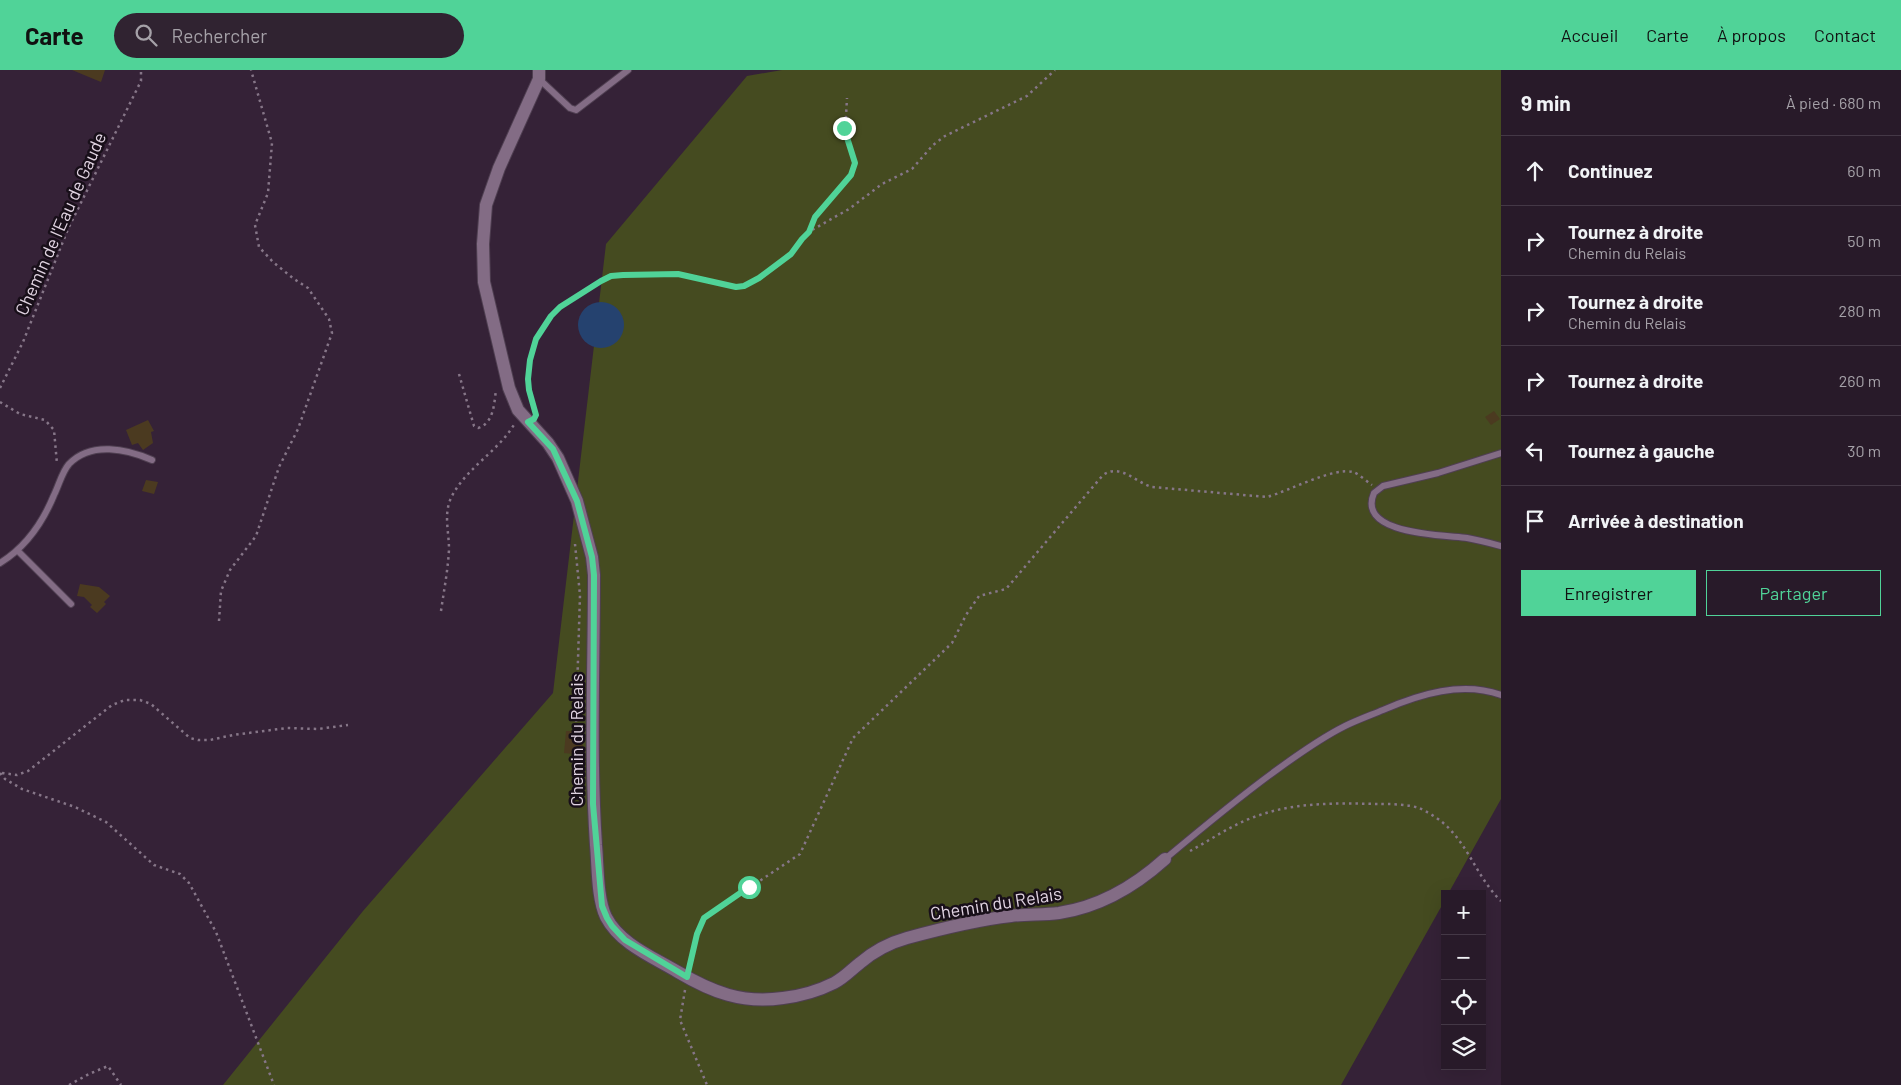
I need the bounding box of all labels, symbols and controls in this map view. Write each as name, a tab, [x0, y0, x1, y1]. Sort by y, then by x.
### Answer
search box	[114, 13, 464, 58]
text: Carte	[25, 21, 84, 50]
icon: search	[132, 21, 160, 49]
text: Rechercher	[172, 24, 267, 47]
text: Accueil	[1561, 24, 1618, 46]
text: Carte	[1646, 24, 1689, 46]
text: À propos	[1717, 24, 1786, 46]
text: Contact	[1814, 24, 1876, 46]
text: 9 min	[1521, 90, 1571, 115]
text: À pied · 680 m	[1786, 93, 1881, 112]
route end	[833, 117, 856, 140]
street label: Chemin de l'Eau de Gaude	[10, 129, 110, 318]
icon: ahead	[1521, 157, 1549, 185]
text: Continuez	[1568, 159, 1652, 182]
text: 60 m	[1847, 161, 1881, 180]
text: Tournez à droite	[1568, 220, 1704, 243]
icon: right	[1521, 227, 1549, 255]
text: 50 m	[1847, 231, 1881, 250]
text: Chemin du Relais	[1568, 243, 1686, 262]
text: Tournez à droite	[1568, 290, 1704, 313]
icon: right	[1521, 297, 1549, 325]
text: 280 m	[1839, 301, 1881, 320]
text: Chemin du Relais	[1568, 313, 1686, 332]
icon: right	[1521, 367, 1549, 395]
text: Tournez à droite	[1568, 369, 1704, 392]
text: 260 m	[1839, 371, 1881, 390]
icon: left	[1521, 437, 1549, 465]
text: Tournez à gauche	[1568, 439, 1715, 462]
text: 30 m	[1847, 441, 1881, 460]
icon: arrive	[1521, 507, 1549, 535]
text: Arrivée à destination	[1568, 509, 1744, 532]
button: Enregistrer	[1521, 570, 1696, 616]
button: Partager	[1706, 570, 1881, 616]
street label: Chemin du Relais	[565, 673, 587, 807]
route start	[738, 876, 761, 899]
street label: Chemin du Relais	[928, 882, 1063, 924]
map controls	[1441, 890, 1486, 1070]
button: +	[1441, 890, 1486, 935]
button: −	[1441, 935, 1486, 980]
button: locate	[1441, 980, 1486, 1025]
button: layers	[1441, 1025, 1486, 1070]

